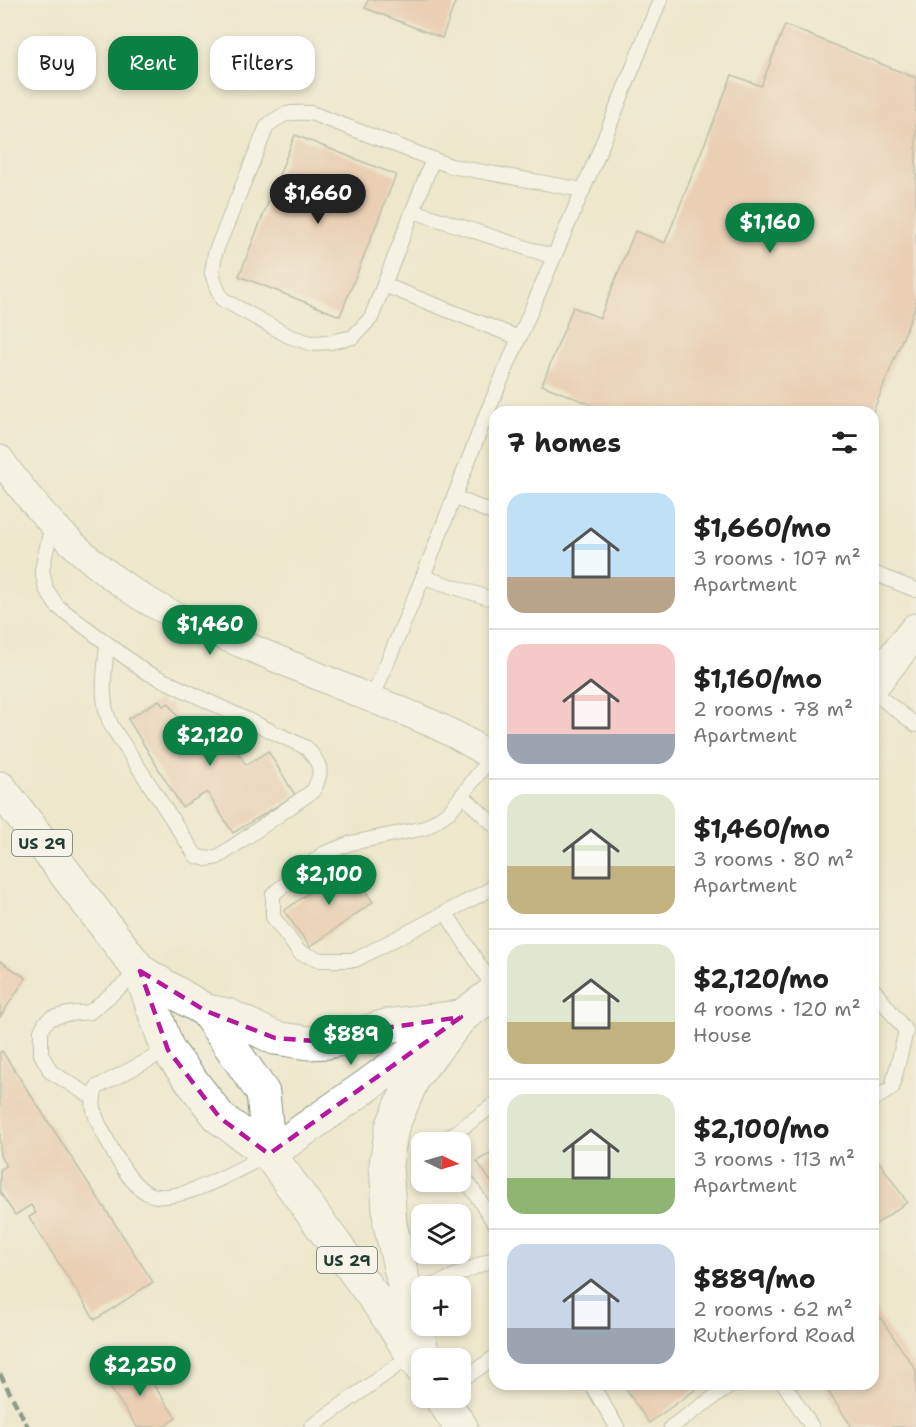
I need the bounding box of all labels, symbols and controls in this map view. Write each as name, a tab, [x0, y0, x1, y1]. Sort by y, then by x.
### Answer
chip: Buy	[18, 36, 96, 90]
chip: Rent	[108, 36, 198, 90]
chip: Filters	[210, 36, 315, 90]
pin: $1,660	[269, 174, 367, 225]
text: $1,660	[284, 180, 352, 206]
pin: $1,160	[721, 203, 819, 254]
text: $1,160	[739, 209, 801, 235]
text: 7 homes	[507, 425, 621, 460]
icon: filters	[828, 426, 861, 459]
text: $1,660/mo	[693, 510, 831, 545]
icon: home	[555, 517, 627, 589]
text: 3 rooms · 107 m²	[693, 545, 861, 571]
text: Apartment	[693, 571, 797, 597]
pin: $1,460	[161, 605, 259, 656]
text: $1,460	[176, 611, 244, 637]
text: $1,160/mo	[693, 661, 822, 696]
icon: home	[555, 668, 627, 740]
text: 2 rooms · 78 m²	[693, 696, 853, 722]
pin: $2,120	[161, 716, 259, 767]
text: $2,120	[177, 722, 243, 748]
text: Apartment	[693, 722, 797, 748]
text: $1,460/mo	[693, 811, 830, 846]
icon: home	[555, 818, 627, 890]
road number: US 29	[12, 830, 72, 856]
text: 3 rooms · 80 m²	[693, 846, 854, 872]
pin: $2,100	[280, 855, 378, 906]
text: $2,100	[295, 861, 363, 887]
text: Apartment	[693, 872, 797, 898]
text: $2,120/mo	[693, 961, 829, 996]
icon: home	[555, 968, 627, 1040]
text: 4 rooms · 120 m²	[693, 996, 861, 1022]
pin: $889	[315, 1015, 387, 1066]
text: $889	[323, 1021, 379, 1047]
text: House	[693, 1022, 752, 1048]
text: $2,100/mo	[693, 1111, 830, 1146]
icon: home	[555, 1118, 627, 1190]
north arrow	[411, 1132, 471, 1192]
map controls	[411, 1132, 471, 1408]
text: 3 rooms · 113 m²	[693, 1146, 855, 1172]
text: Apartment	[693, 1172, 797, 1198]
button: layers	[411, 1204, 471, 1264]
road number: US 29	[317, 1247, 377, 1273]
text: $889/mo	[693, 1261, 816, 1296]
icon: home	[555, 1268, 627, 1340]
button: +	[411, 1276, 471, 1336]
text: 2 rooms · 62 m²	[693, 1296, 853, 1322]
text: Rutherford Road	[693, 1322, 855, 1348]
pin: $2,250	[91, 1346, 189, 1397]
button: −	[411, 1348, 471, 1408]
text: $2,250	[104, 1352, 176, 1378]

